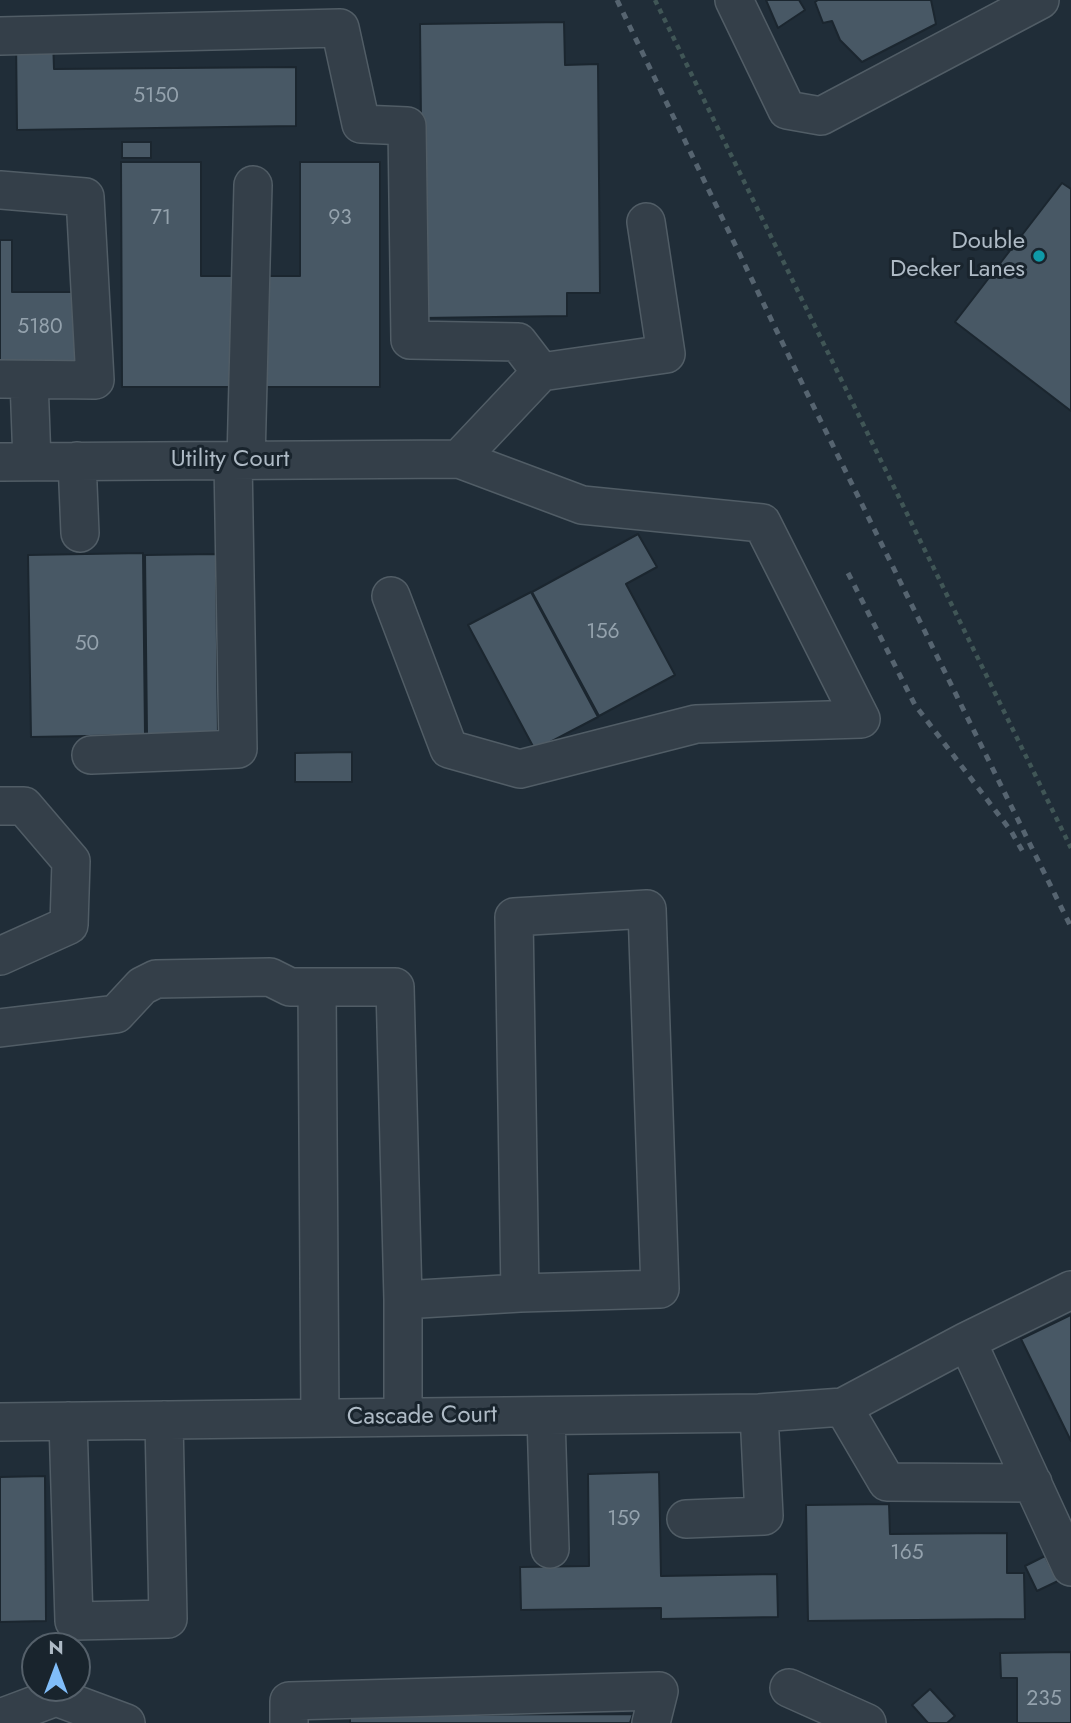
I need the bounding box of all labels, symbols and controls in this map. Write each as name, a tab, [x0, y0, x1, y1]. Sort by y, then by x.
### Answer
house number: 5150	[133, 84, 179, 110]
house number: 71	[151, 206, 171, 232]
house number: 93	[328, 206, 352, 232]
place label: Double Decker Lanes	[890, 228, 1025, 284]
marker: Double Decker Lanes	[1031, 248, 1047, 264]
house number: 5180	[17, 315, 63, 341]
street label: Utility Court	[171, 446, 289, 474]
house number: 156	[586, 620, 620, 646]
house number: 50	[75, 632, 99, 658]
street label: Cascade Court	[347, 1401, 497, 1433]
house number: 159	[607, 1507, 641, 1533]
house number: 165	[890, 1541, 924, 1567]
north arrow	[21, 1632, 91, 1702]
text: N	[48, 1634, 64, 1661]
house number: 235	[1026, 1687, 1062, 1713]

